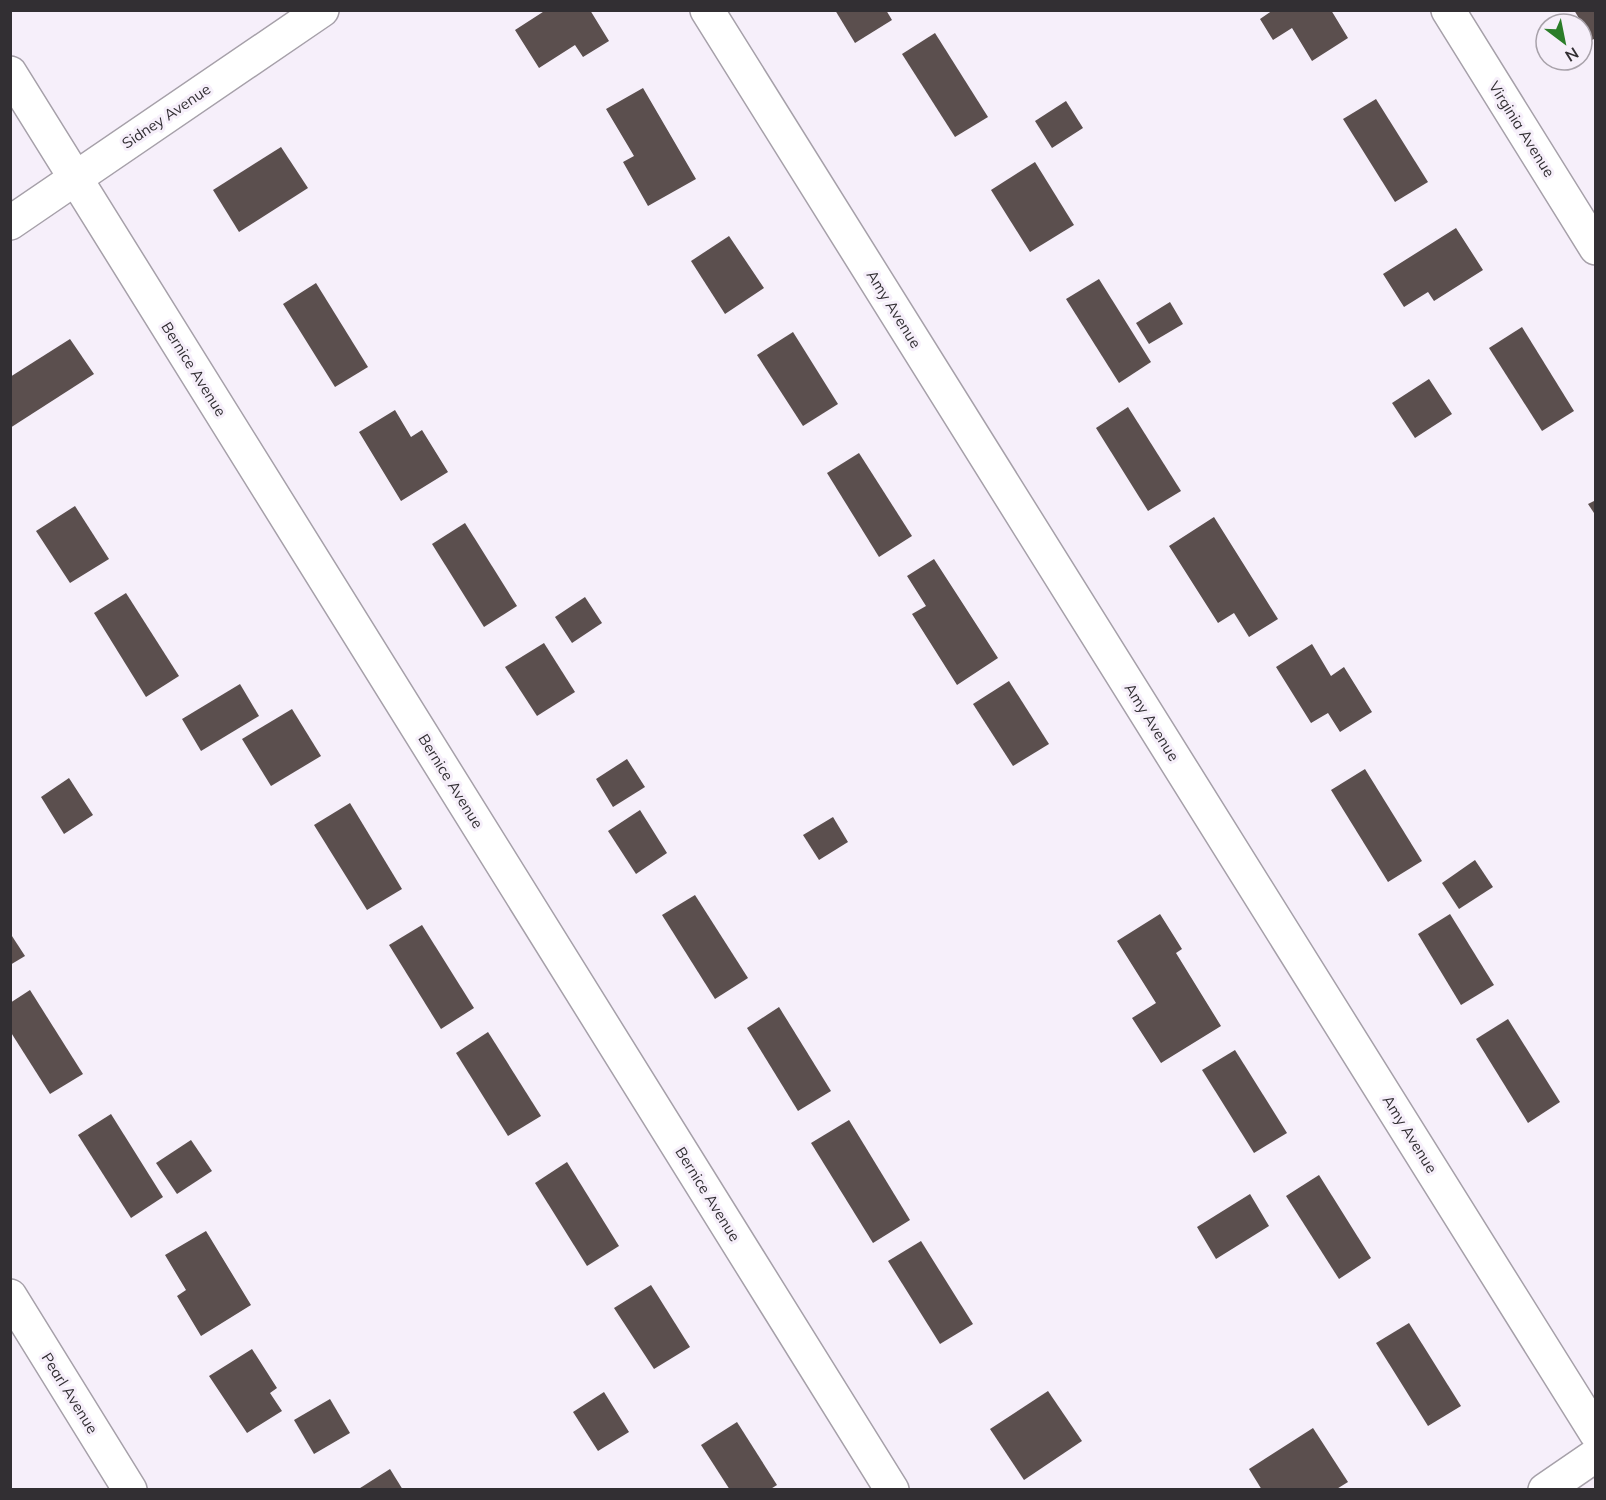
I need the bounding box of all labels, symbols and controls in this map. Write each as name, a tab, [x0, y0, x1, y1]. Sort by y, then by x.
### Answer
north arrow	[1534, 12, 1594, 72]
text: N	[1562, 43, 1582, 66]
street label: Virginia Avenue	[1485, 78, 1559, 180]
street label: Sidney Avenue	[118, 79, 214, 153]
street label: Amy Avenue	[863, 267, 925, 351]
street label: Bernice Avenue	[157, 318, 231, 420]
street label: Amy Avenue	[1121, 680, 1183, 764]
street label: Bernice Avenue	[414, 730, 488, 832]
street label: Amy Avenue	[1379, 1092, 1441, 1176]
street label: Bernice Avenue	[671, 1143, 745, 1245]
street label: Pearl Avenue	[38, 1349, 102, 1437]

